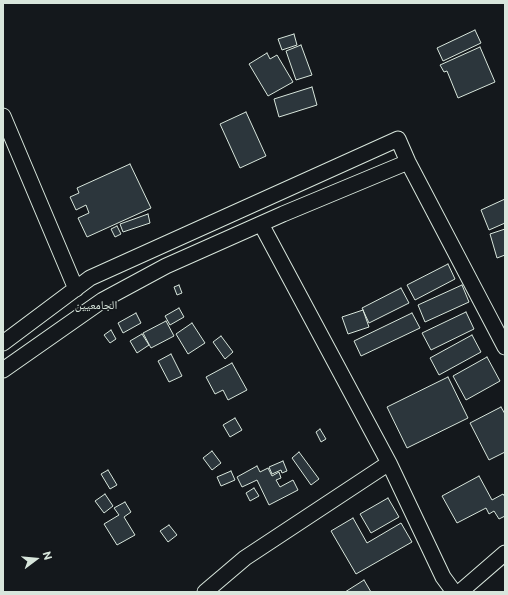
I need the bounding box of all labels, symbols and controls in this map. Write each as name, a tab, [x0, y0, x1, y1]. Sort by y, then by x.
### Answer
district label: الجامعيين	[75, 298, 117, 312]
north arrow	[16, 539, 56, 579]
text: N	[41, 550, 55, 561]

